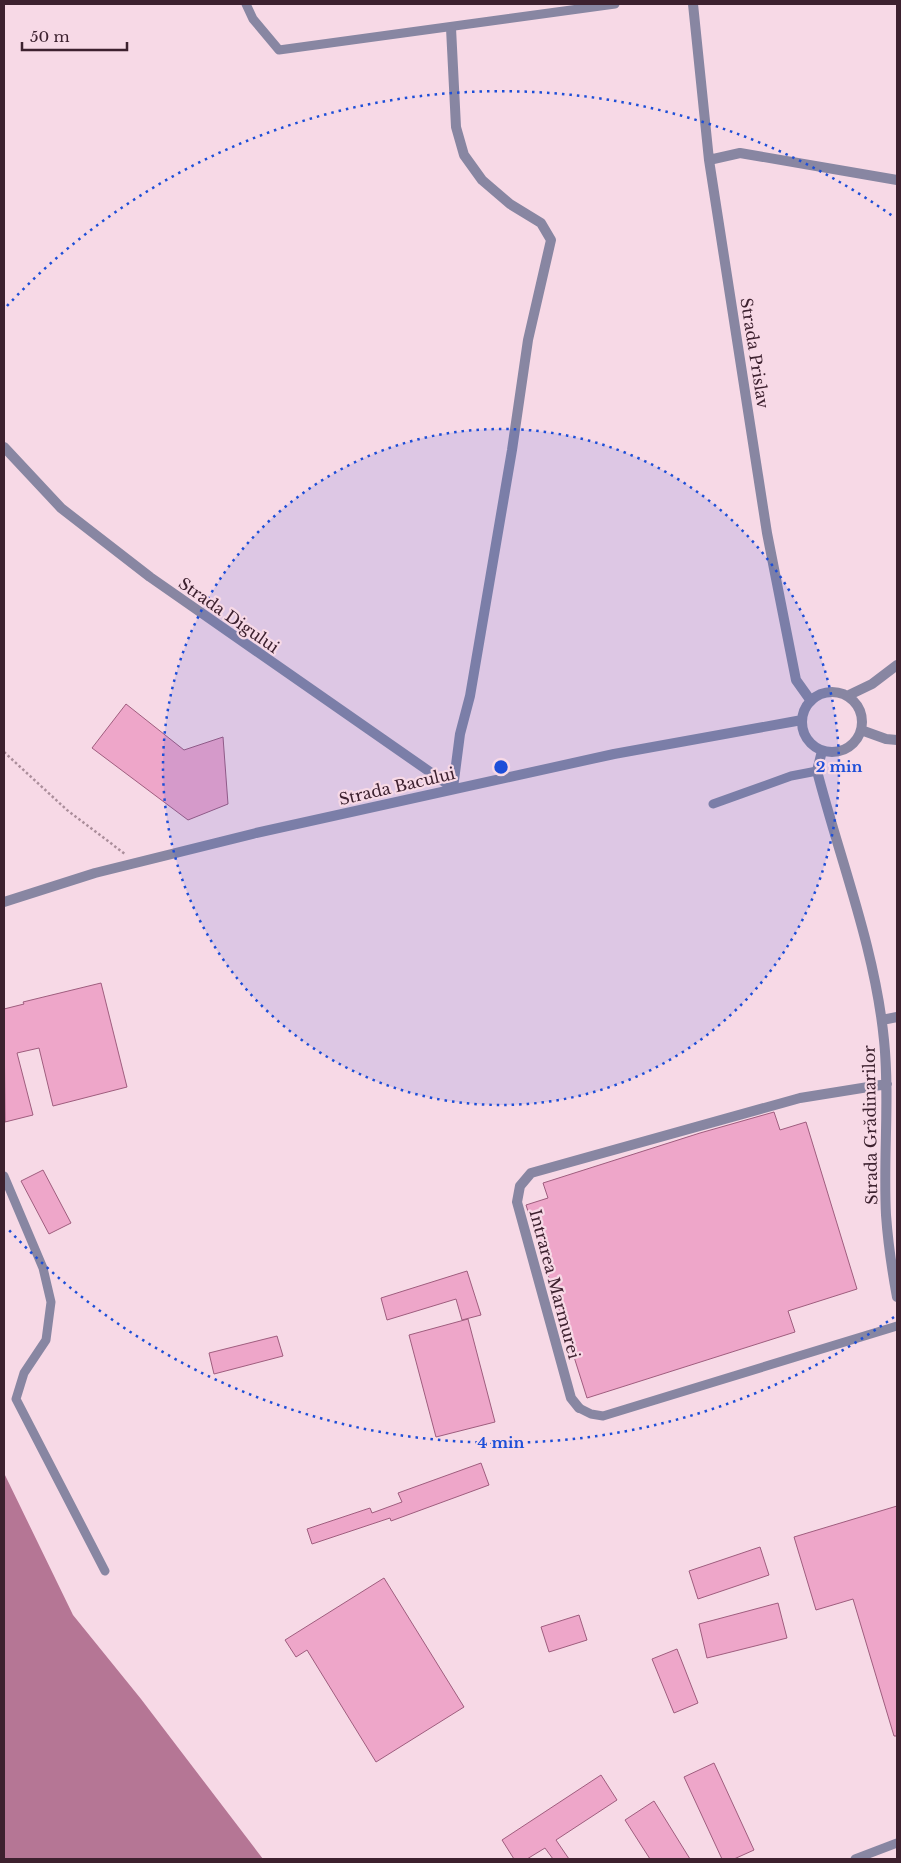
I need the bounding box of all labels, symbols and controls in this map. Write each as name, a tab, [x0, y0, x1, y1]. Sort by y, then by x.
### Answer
scale bar	[22, 20, 128, 52]
text: 50 m	[30, 27, 70, 46]
street label: Strada Prislav	[736, 296, 774, 410]
street label: Strada Digului	[175, 573, 284, 657]
text: 2 min	[816, 757, 862, 776]
centre of rings	[492, 758, 510, 776]
street label: Strada Bacului	[337, 763, 458, 809]
street label: Strada Grădinarilor	[859, 1045, 881, 1205]
street label: Intrarea Marmurei	[525, 1207, 585, 1361]
text: 4 min	[478, 1433, 525, 1452]

